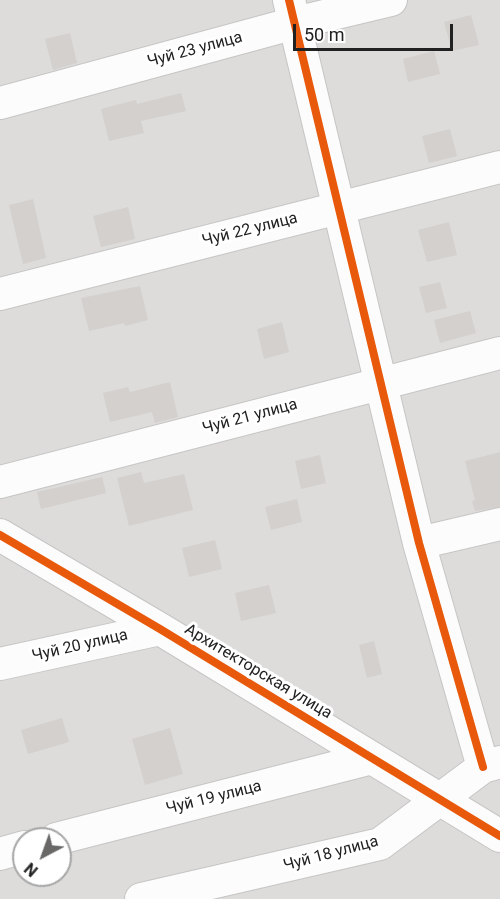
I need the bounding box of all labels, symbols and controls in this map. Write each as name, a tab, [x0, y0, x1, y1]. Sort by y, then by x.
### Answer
scale bar	[296, 12, 456, 50]
text: 50 m	[304, 24, 344, 45]
street label: Чуй 23 улица	[145, 28, 245, 72]
street label: Чуй 22 улица	[200, 209, 300, 251]
street label: Чуй 21 улица	[200, 395, 300, 439]
street label: Архитекторская улица	[181, 620, 335, 724]
street label: Чуй 20 улица	[30, 626, 130, 666]
street label: Чуй 19 улица	[164, 777, 264, 819]
north arrow	[12, 827, 72, 887]
street label: Чуй 18 улица	[281, 832, 381, 876]
text: N	[21, 859, 42, 880]

